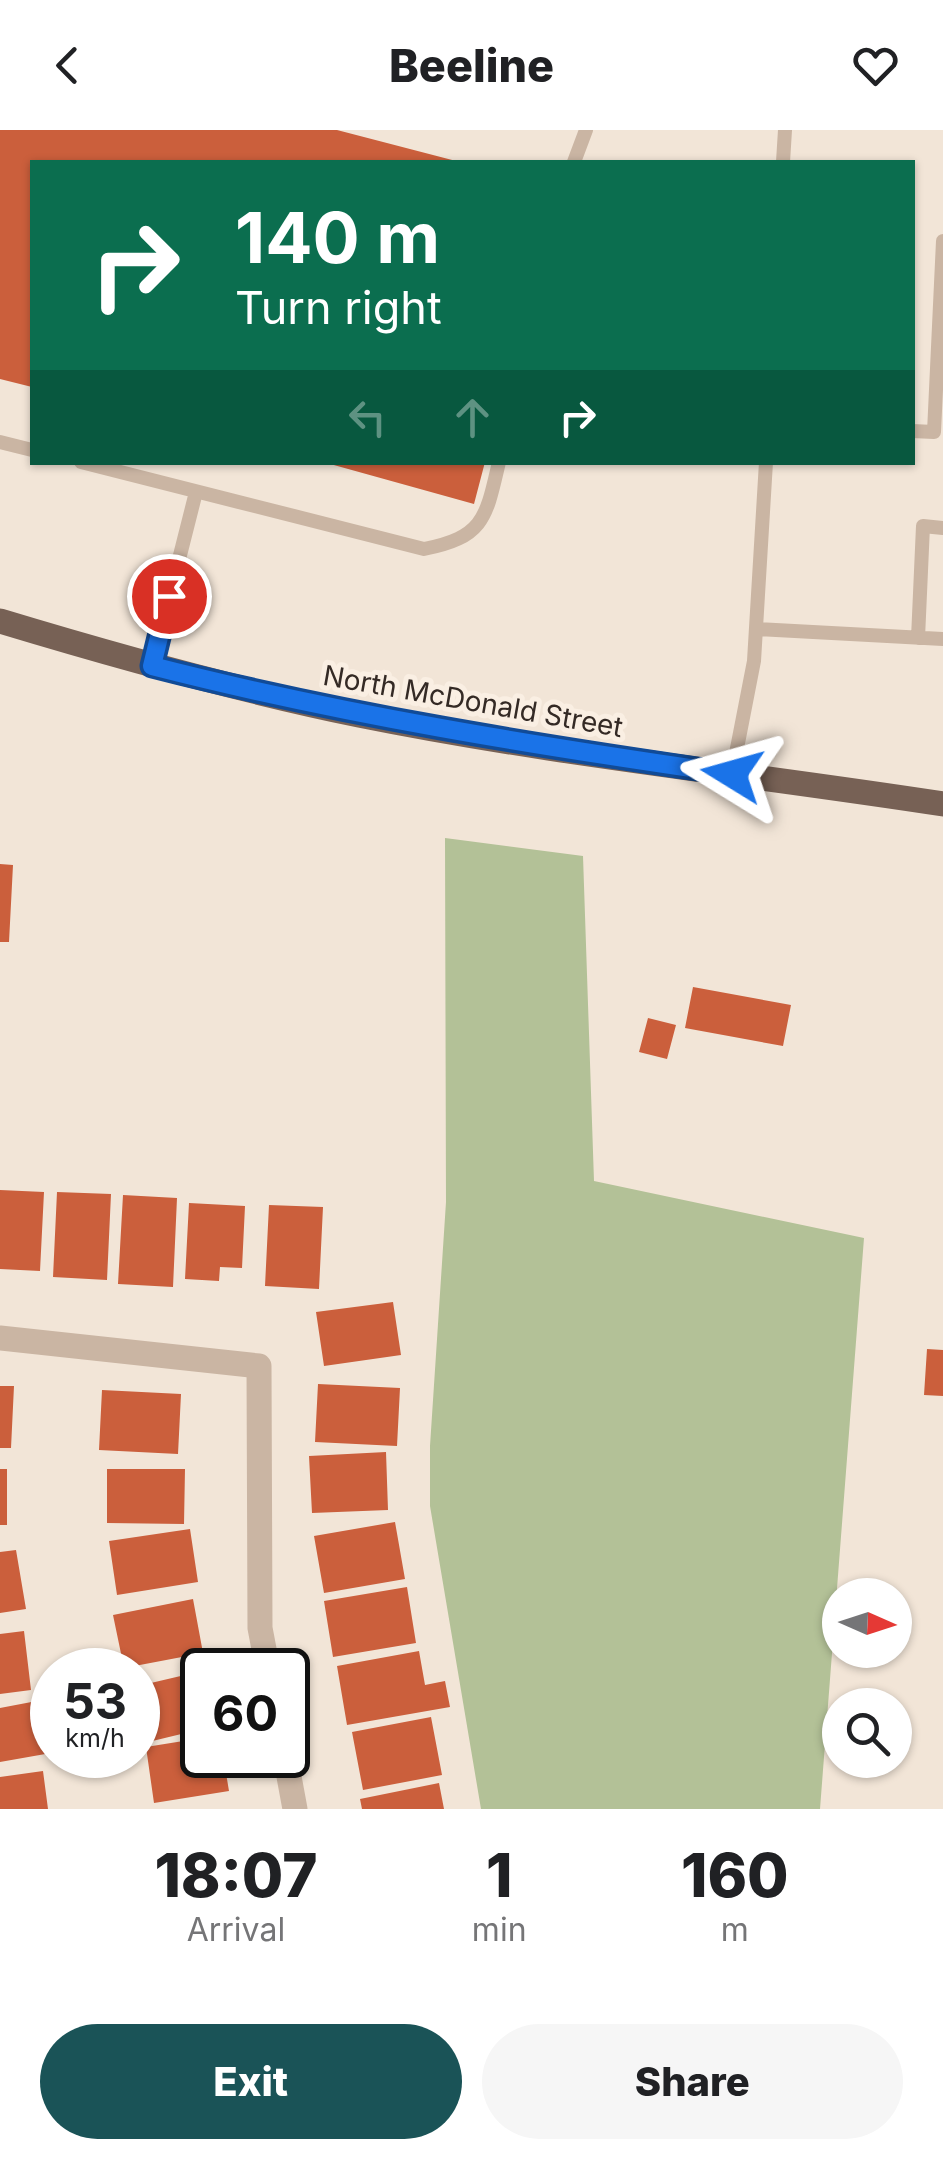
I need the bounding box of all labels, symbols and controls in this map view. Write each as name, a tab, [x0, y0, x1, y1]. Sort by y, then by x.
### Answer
icon: back	[40, 38, 95, 93]
text: Beeline	[389, 38, 554, 93]
icon: heart	[848, 38, 903, 93]
text: 140 m	[235, 195, 440, 280]
icon: right	[70, 200, 200, 330]
text: Turn right	[235, 280, 442, 335]
icon: left	[340, 390, 395, 445]
icon: ahead	[445, 390, 500, 445]
icon: right	[550, 390, 605, 445]
pin	[127, 554, 212, 639]
icon: arrive	[142, 569, 197, 624]
street label: North McDonald Street	[320, 658, 626, 744]
position arrow	[680, 722, 784, 826]
north arrow	[822, 1578, 912, 1668]
map controls	[822, 1578, 912, 1778]
speed limit sign: 60	[180, 1648, 310, 1778]
text: 53	[63, 1671, 127, 1731]
button: search	[822, 1688, 912, 1778]
text: km/h	[65, 1723, 125, 1753]
text: 18:07	[154, 1839, 317, 1911]
text: 1	[486, 1839, 512, 1911]
text: 160	[681, 1839, 789, 1911]
text: Arrival	[187, 1910, 285, 1949]
text: min	[472, 1910, 527, 1949]
text: m	[721, 1910, 749, 1949]
button: Exit	[40, 2024, 462, 2139]
button: Share	[482, 2024, 903, 2139]

